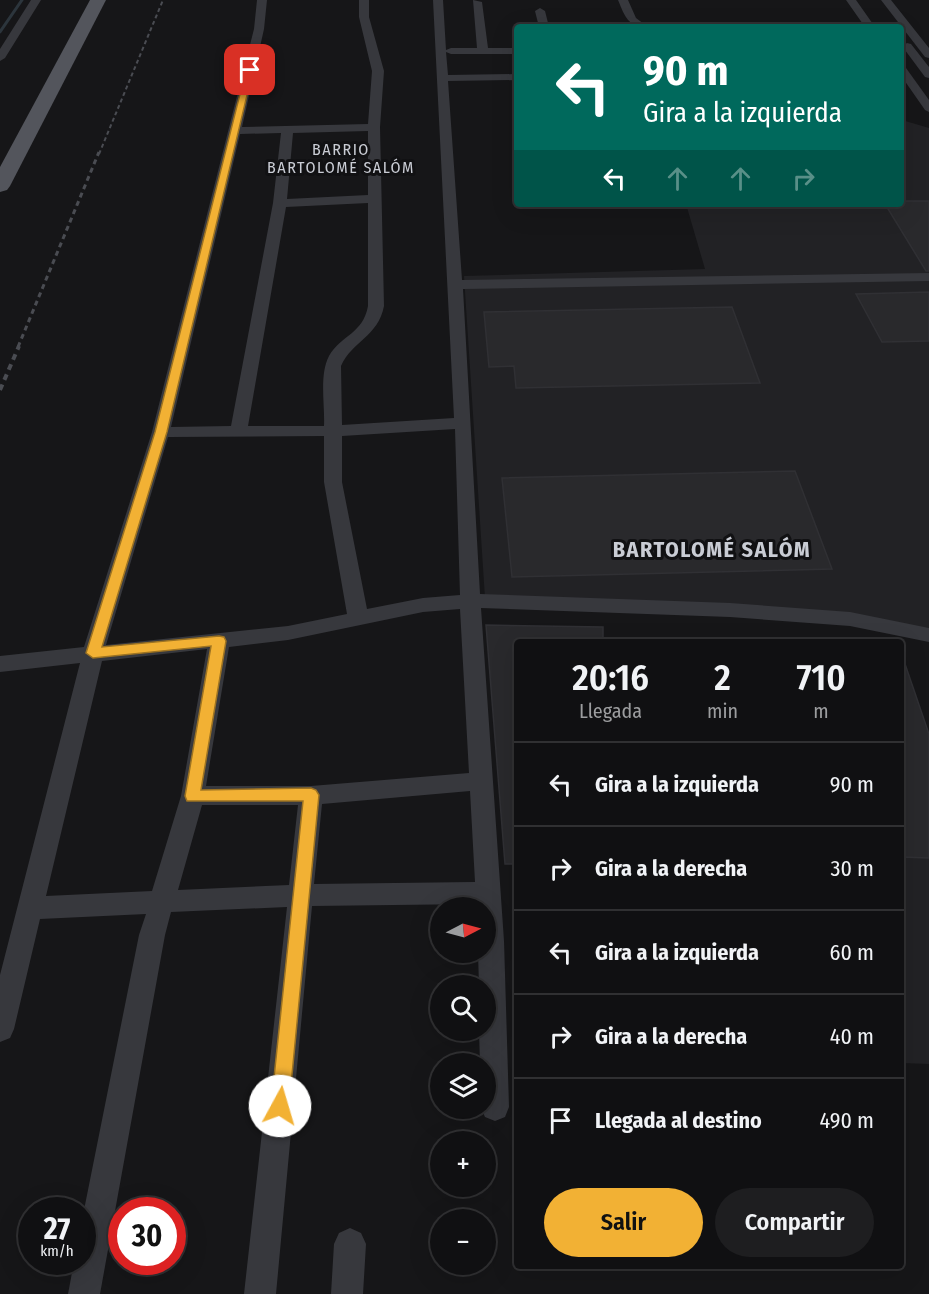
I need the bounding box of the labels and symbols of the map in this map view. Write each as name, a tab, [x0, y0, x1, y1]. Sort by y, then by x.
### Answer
pin	[224, 44, 275, 95]
district label: BARRIO BARTOLOMÉ SALÓM	[267, 140, 415, 177]
district label: BARTOLOMÉ SALÓM	[613, 536, 811, 563]
north arrow	[430, 897, 496, 963]
position arrow	[248, 1074, 312, 1138]
speed limit sign: 30	[108, 1197, 186, 1275]

